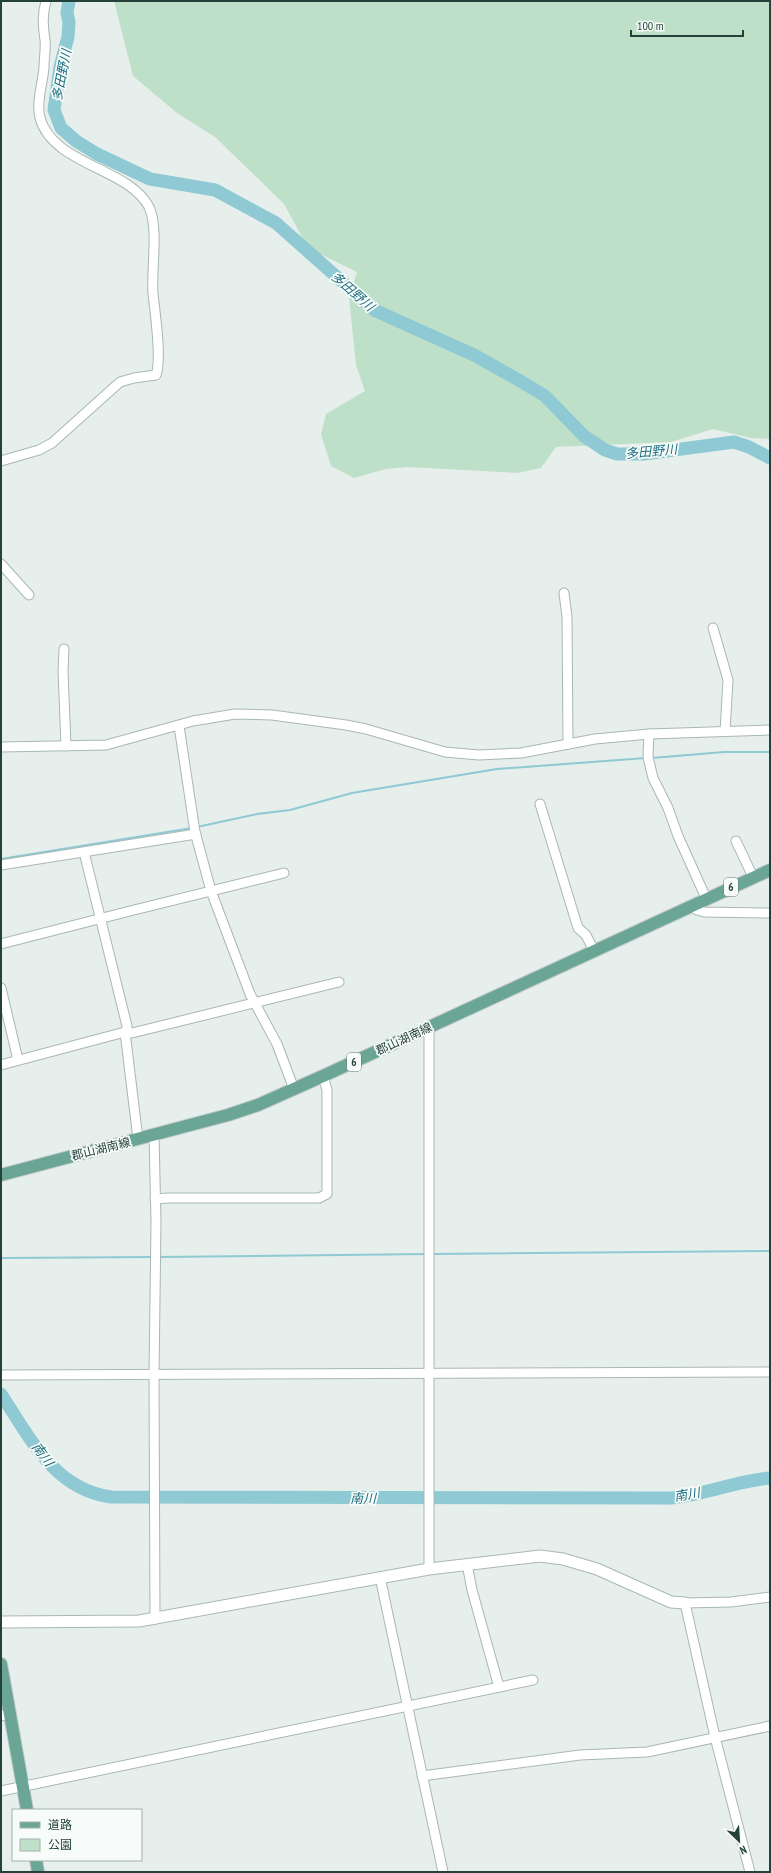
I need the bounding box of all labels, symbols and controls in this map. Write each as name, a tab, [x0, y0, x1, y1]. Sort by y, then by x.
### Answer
scale bar	[631, 12, 743, 38]
text: 100 m	[637, 18, 664, 33]
water label: 多田野川	[48, 46, 75, 102]
water label: 多田野川	[327, 268, 379, 316]
water label: 多田野川	[624, 441, 680, 462]
road number: 6	[724, 878, 738, 896]
street label: 郡山湖南線	[373, 1019, 434, 1058]
road number: 6	[347, 1053, 361, 1071]
street label: 郡山湖南線	[70, 1134, 132, 1163]
water label: 南川	[28, 1439, 58, 1471]
water label: 南川	[673, 1484, 703, 1505]
water label: 南川	[350, 1490, 378, 1507]
legend	[12, 1809, 142, 1861]
text: 道路	[48, 1817, 72, 1832]
north arrow	[719, 1821, 759, 1861]
text: 公園	[48, 1837, 72, 1852]
text: N	[738, 1842, 749, 1858]

